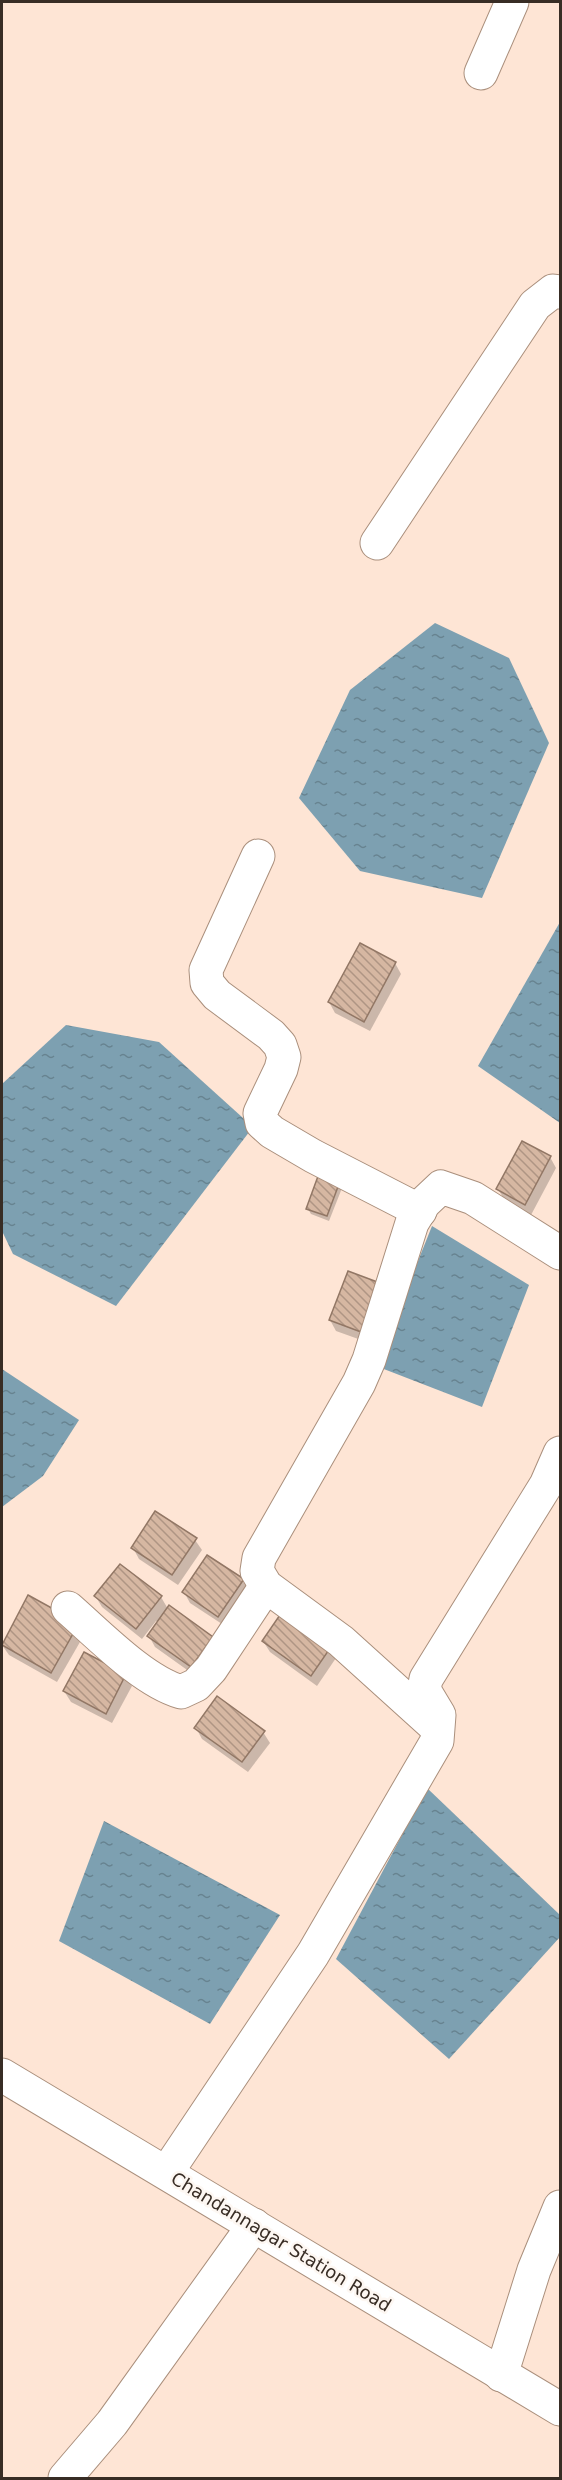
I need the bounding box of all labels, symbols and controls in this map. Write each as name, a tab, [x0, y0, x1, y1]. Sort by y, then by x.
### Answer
street label: Chandannagar Station Road	[167, 2167, 395, 2316]

